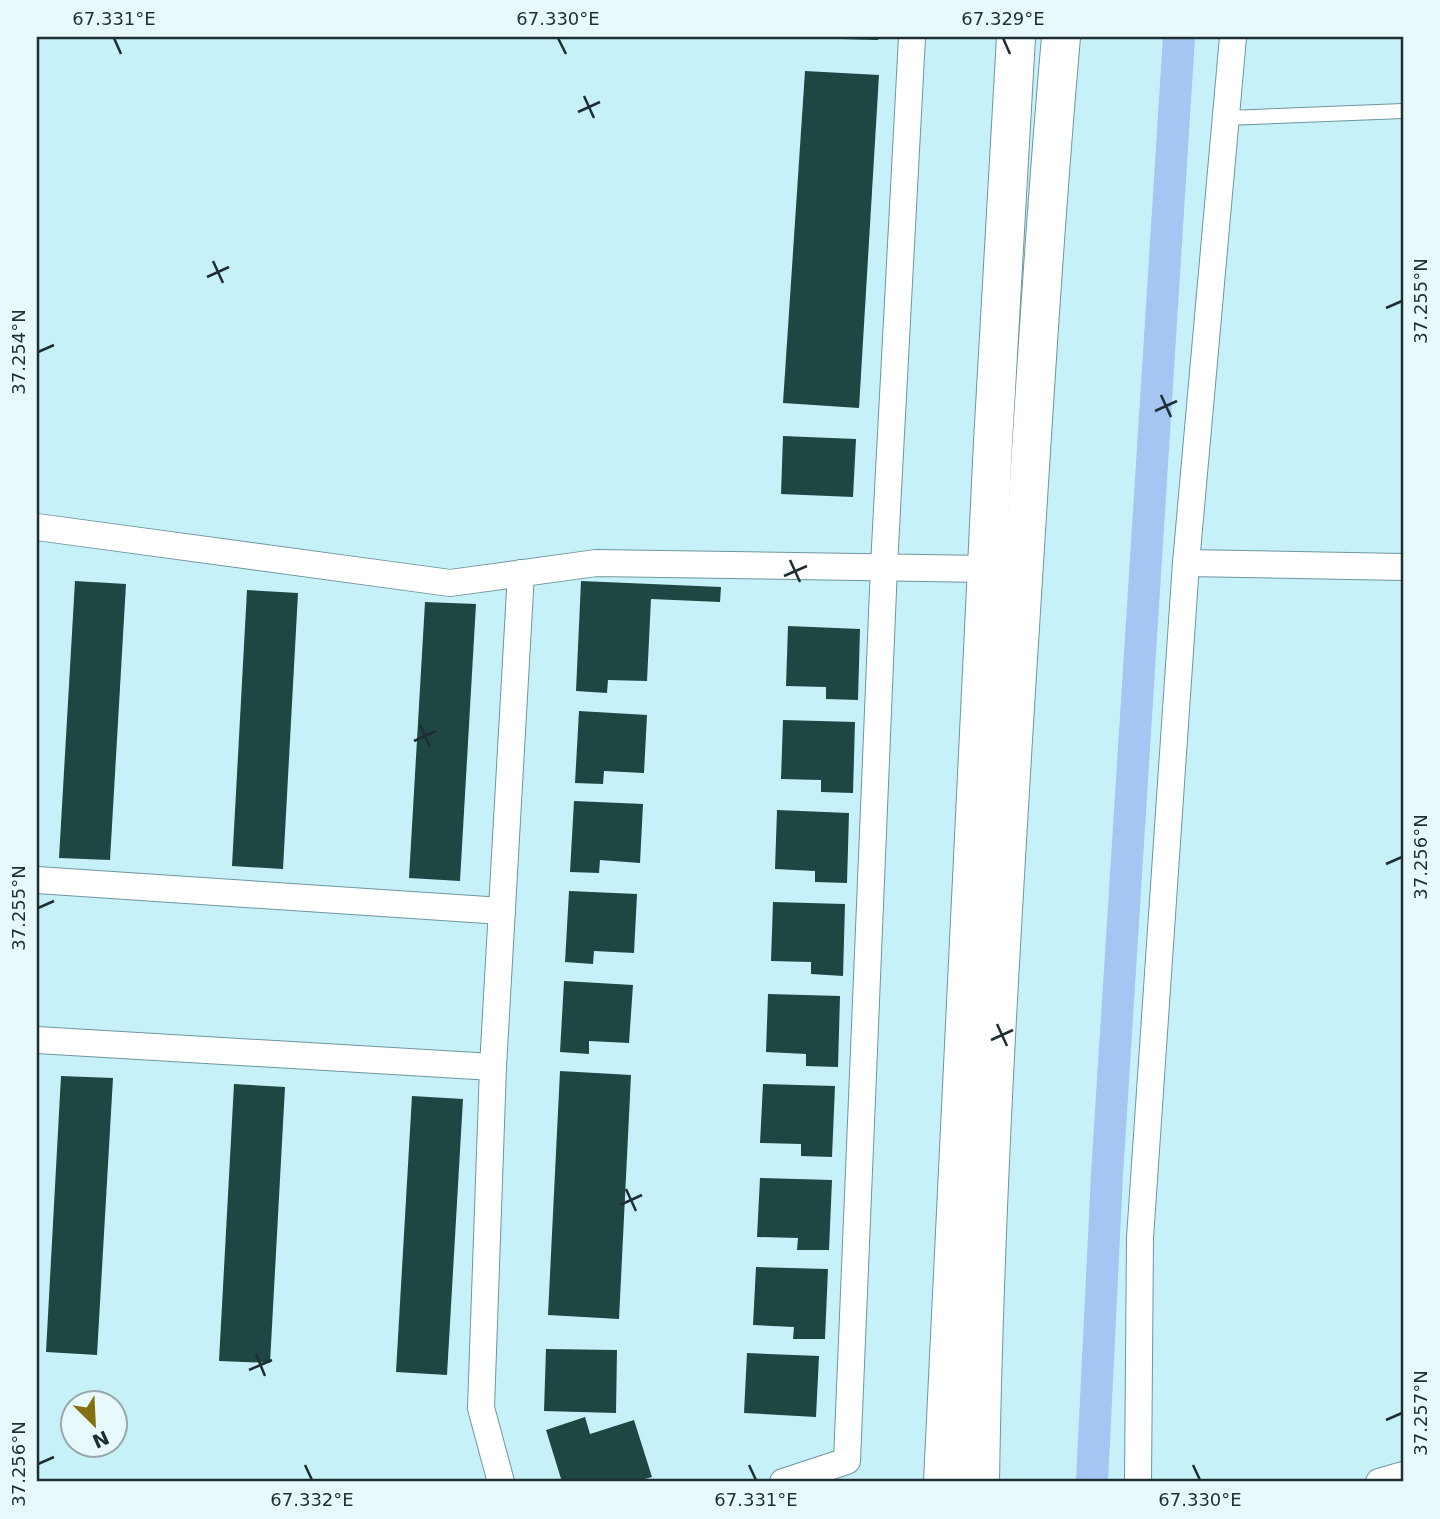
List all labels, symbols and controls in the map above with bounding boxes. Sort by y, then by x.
text: 67.331°E [72,8,156,29]
text: 67.330°E [516,8,600,29]
text: 67.329°E [961,8,1045,29]
text: 37.255°N [1410,258,1431,344]
text: 37.254°N [8,309,29,395]
text: 37.256°N [1410,814,1431,900]
text: 37.255°N [8,865,29,951]
text: 37.257°N [1410,1370,1431,1456]
north arrow [60,1390,130,1460]
text: 37.256°N [8,1421,29,1507]
text: N [89,1426,113,1453]
text: 67.332°E [270,1489,354,1510]
text: 67.331°E [714,1489,798,1510]
text: 67.330°E [1158,1489,1242,1510]

